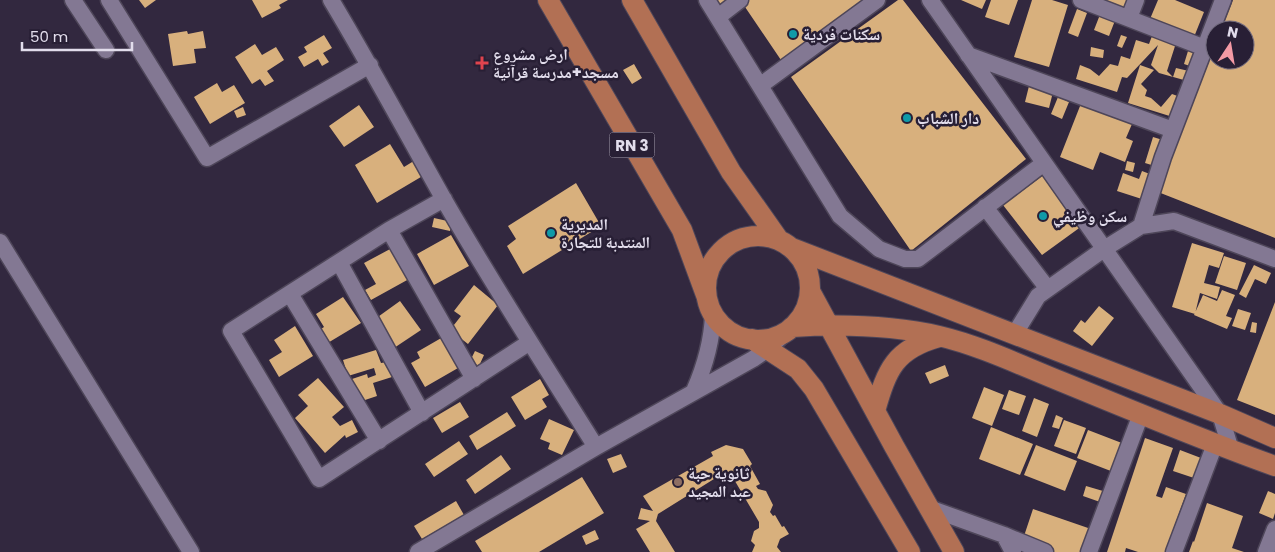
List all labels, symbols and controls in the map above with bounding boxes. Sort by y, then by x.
scale bar [22,20,132,52]
north arrow [1205,20,1255,70]
text: N [1225,21,1240,43]
place label: سكنات فردية [803,23,880,46]
text: 50 m [30,26,68,47]
marker: سكنات فردية [787,28,799,40]
place label: ارض مشروع مسجد+مدرسة قرآنية [493,43,619,84]
marker: ارض مشروع مسجد+مدرسة قرآنية [475,56,489,70]
place label: دار الشباب [917,107,979,130]
marker: دار الشباب [901,112,913,124]
road number: RN 3 [610,132,654,158]
place label: سكن وظيفي [1053,205,1127,228]
marker: سكن وظيفي [1037,210,1049,222]
place label: المديرية المنتدبة للتجارة [561,213,650,254]
marker: المديرية المنتدبة للتجارة [545,227,557,239]
place label: ثانوية حبة عبد المجيد [688,462,751,503]
marker: ثانوية حبة عبد المجيد [672,476,684,488]

